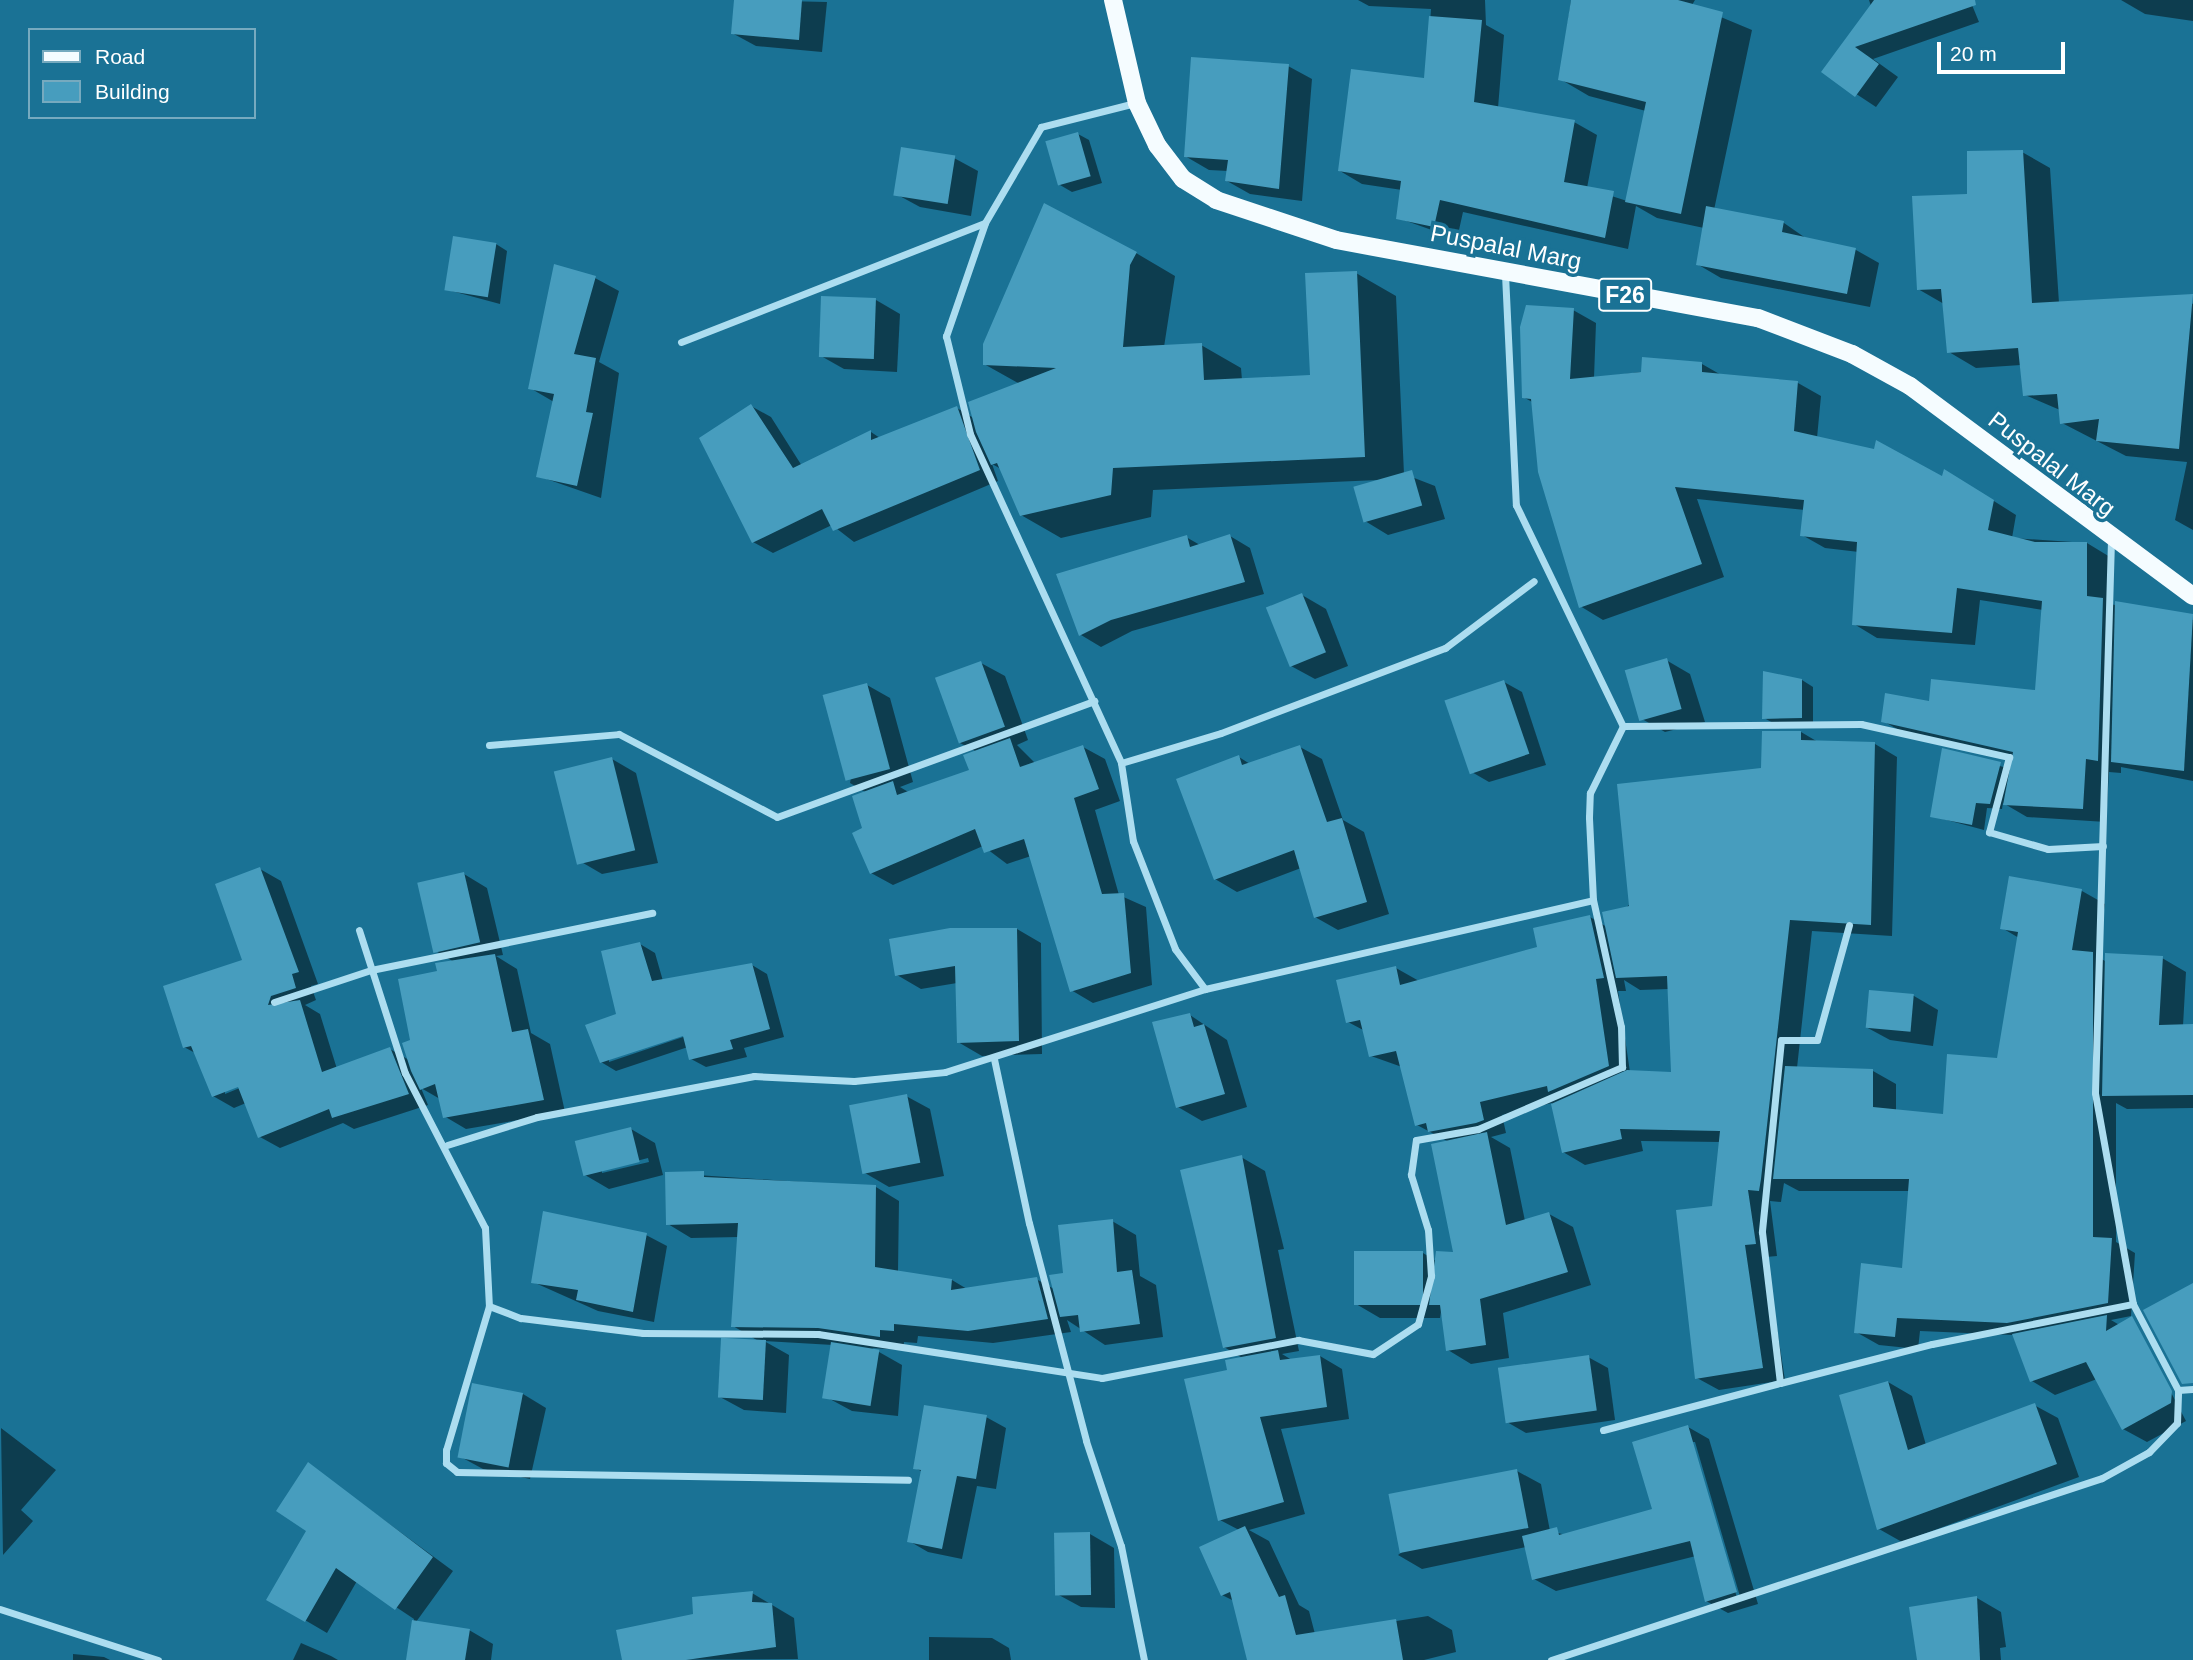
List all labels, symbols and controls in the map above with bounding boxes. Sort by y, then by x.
legend [28,28,256,119]
scale bar [1941,28,2069,72]
text: 20 m [1950,42,1997,65]
text: Road [95,45,145,68]
text: Building [95,80,170,103]
street label: Puspalal Marg [1428,218,1584,276]
road number: F26 [1597,276,1653,314]
street label: Puspalal Marg [1983,405,2121,523]

